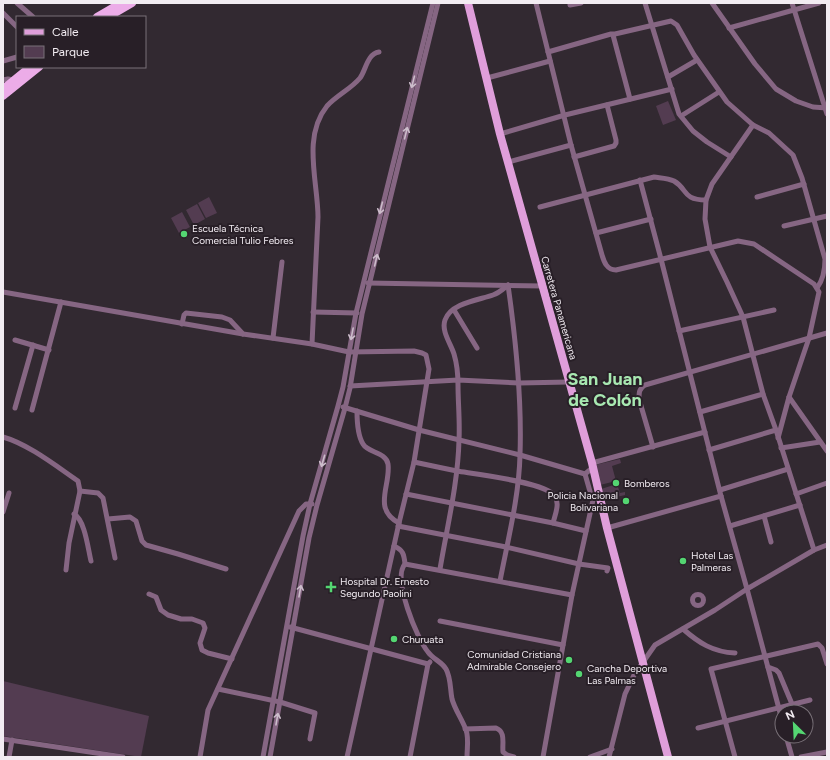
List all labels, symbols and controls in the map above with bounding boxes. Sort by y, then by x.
legend [16,16,146,68]
text: Calle [52,25,79,39]
text: Parque [52,45,90,59]
one-way arrow [409,75,416,88]
one-way arrow [403,127,411,140]
one-way arrow [377,201,385,214]
place label: Escuela Técnica Comercial Tulio Febres [192,222,294,247]
marker: Escuela Técnica Comercial Tulio Febres [179,229,189,239]
one-way arrow [372,253,380,266]
street label: Carretera Panamericana [538,255,580,361]
one-way arrow [347,327,355,340]
district label: San Juan de Colón [567,368,643,411]
one-way arrow [318,454,326,467]
place label: Bomberos [624,477,670,490]
marker: Bomberos [611,478,621,488]
place label: Policia Nacional Bolivariana [547,489,618,514]
marker: Policia Nacional Bolivariana [621,496,631,506]
place label: Hotel Las Palmeras [691,549,733,574]
marker: Hotel Las Palmeras [678,556,688,566]
place label: Hospital Dr. Ernesto Segundo Paolini [340,575,429,600]
marker: Hospital Dr. Ernesto Segundo Paolini [325,581,337,593]
one-way arrow [296,585,304,598]
place label: Churuata [402,633,443,646]
marker: Churuata [389,634,399,644]
place label: Comunidad Cristiana Admirable Consejero [467,648,561,673]
marker: Comunidad Cristiana Admirable Consejero [564,655,574,665]
place label: Cancha Deportiva Las Palmas [587,662,667,687]
marker: Cancha Deportiva Las Palmas [574,669,584,679]
north arrow [774,704,814,744]
text: N [784,708,797,723]
one-way arrow [273,713,281,726]

